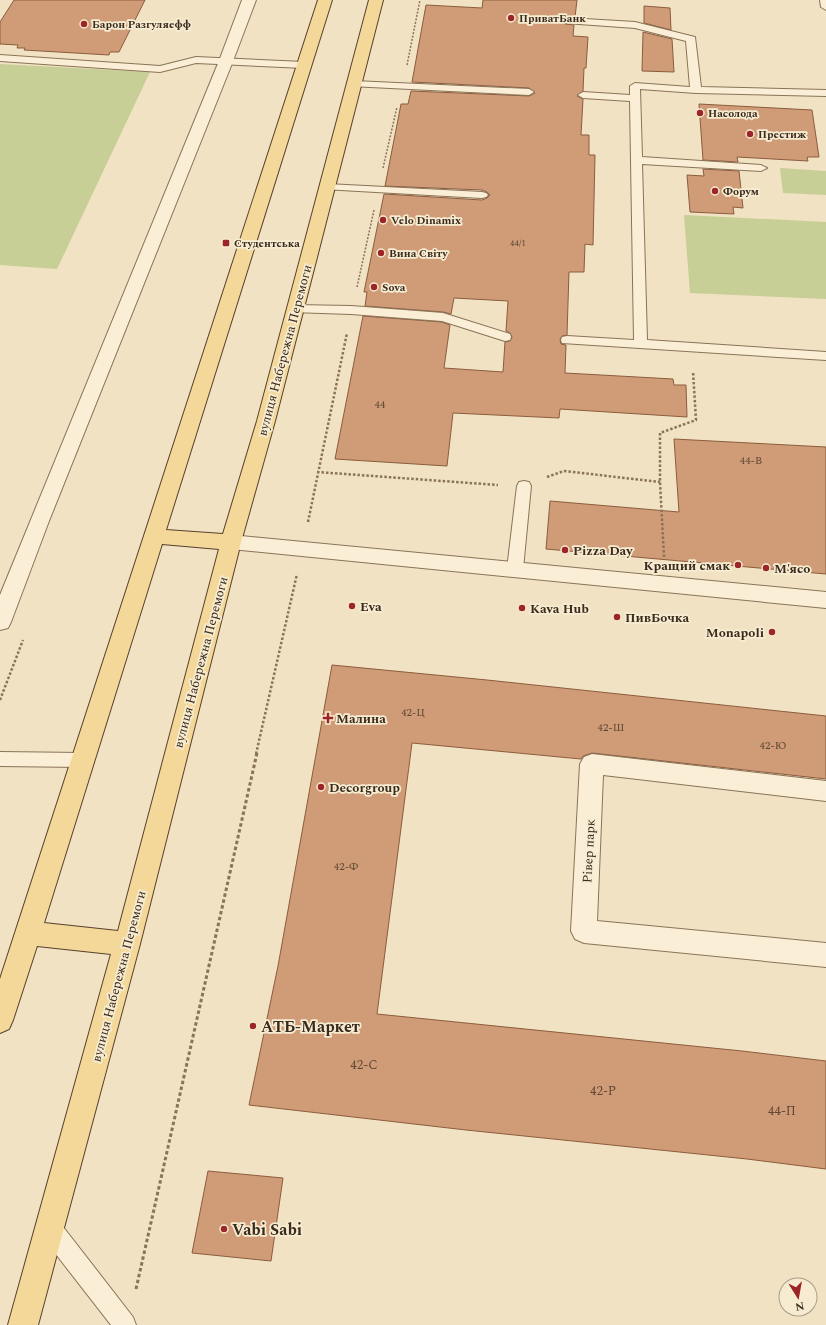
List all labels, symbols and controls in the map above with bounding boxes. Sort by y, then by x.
place label: ПриватБанк [519,10,586,27]
marker: ПриватБанк [506,13,516,23]
place label: Барон Разгуляефф [92,16,191,33]
marker: Барон Разгуляефф [79,19,89,29]
place label: Насолода [708,105,758,122]
marker: Насолода [695,108,705,118]
place label: Престиж [758,126,807,143]
marker: Престиж [745,129,755,139]
place label: Форум [723,183,759,200]
marker: Форум [710,186,720,196]
place label: Velo Dinamix [391,212,461,229]
marker: Velo Dinamix [378,215,388,225]
place label: Студентська [234,235,300,252]
house number: 44/1 [510,236,526,250]
marker: Студентська [221,238,231,248]
place label: Вина Світу [389,245,448,262]
marker: Вина Світу [376,248,386,258]
street label: вулиця Набережна Перемоги [252,262,318,438]
place label: Sova [382,279,406,296]
marker: Sova [369,282,379,292]
house number: 44 [375,396,386,413]
house number: 44-В [740,452,762,469]
place label: Pizza Day [573,541,633,561]
marker: Pizza Day [560,545,570,555]
place label: Кращий смак [644,556,730,576]
place label: М'ясо [774,559,810,579]
marker: Кращий смак [733,560,743,570]
marker: М'ясо [761,563,771,573]
street label: вулиця Набережна Перемоги [168,574,234,750]
place label: Eva [360,597,382,617]
place label: Kava Hub [530,599,589,619]
marker: Eva [347,601,357,611]
marker: Kava Hub [517,603,527,613]
place label: ПивБочка [625,608,690,628]
marker: ПивБочка [612,612,622,622]
place label: Monapoli [706,623,764,643]
marker: Monapoli [767,627,777,637]
house number: 42-Ц [401,704,425,721]
place label: Малина [336,709,386,729]
marker: Малина [323,713,333,723]
house number: 42-Ш [598,719,624,736]
house number: 42-Ю [760,737,786,754]
place label: Decorgroup [329,778,400,798]
marker: Decorgroup [316,782,326,792]
street label: Рівер парк [577,818,601,884]
house number: 42-Ф [334,858,358,875]
street label: вулиця Набережна Перемоги [86,888,152,1064]
place label: АТБ-Маркет [261,1015,360,1039]
marker: АТБ-Маркет [248,1021,258,1031]
house number: 42-С [350,1055,378,1075]
house number: 42-Р [590,1081,616,1101]
house number: 44-П [768,1101,796,1121]
place label: Vabi Sabi [232,1218,302,1242]
marker: Vabi Sabi [219,1224,229,1234]
north arrow [778,1277,818,1317]
text: N [794,1297,806,1316]

